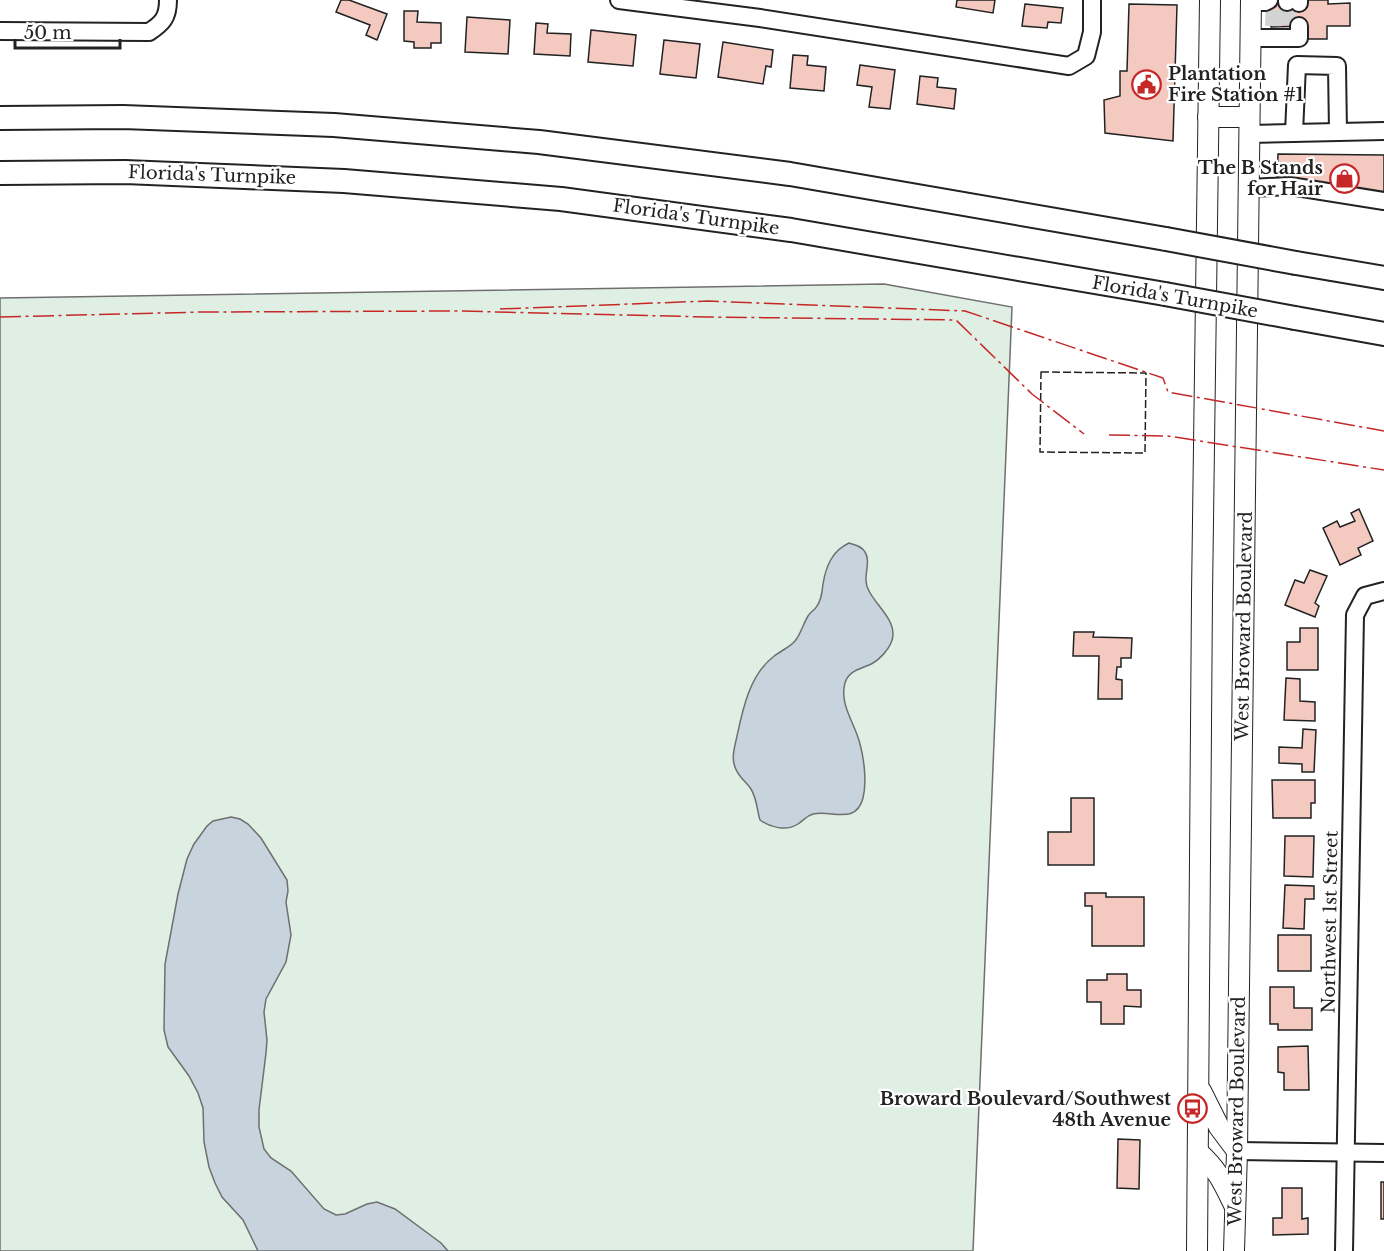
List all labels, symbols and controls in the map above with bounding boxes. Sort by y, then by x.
scale bar [15,12,120,50]
text: 50 m [24,22,72,44]
place label: Plantation Fire Station #1 [1168,63,1304,106]
public building icon: Plantation Fire Station #1 [1131,68,1163,100]
place label: The B Stands for Hair [1198,157,1323,200]
street label: Florida's Turnpike [128,161,296,189]
shop icon: The B Stands for Hair [1328,162,1360,194]
street label: Florida's Turnpike [611,194,781,240]
street label: Florida's Turnpike [1090,272,1260,322]
street label: West Broward Boulevard [1231,511,1257,742]
street label: Northwest 1st Street [1317,830,1343,1014]
street label: West Broward Boulevard [1224,996,1250,1227]
place label: Broward Boulevard/Southwest 48th Avenue [880,1088,1171,1131]
bus stop icon: Broward Boulevard/Southwest 48th Avenue [1176,1093,1208,1125]

